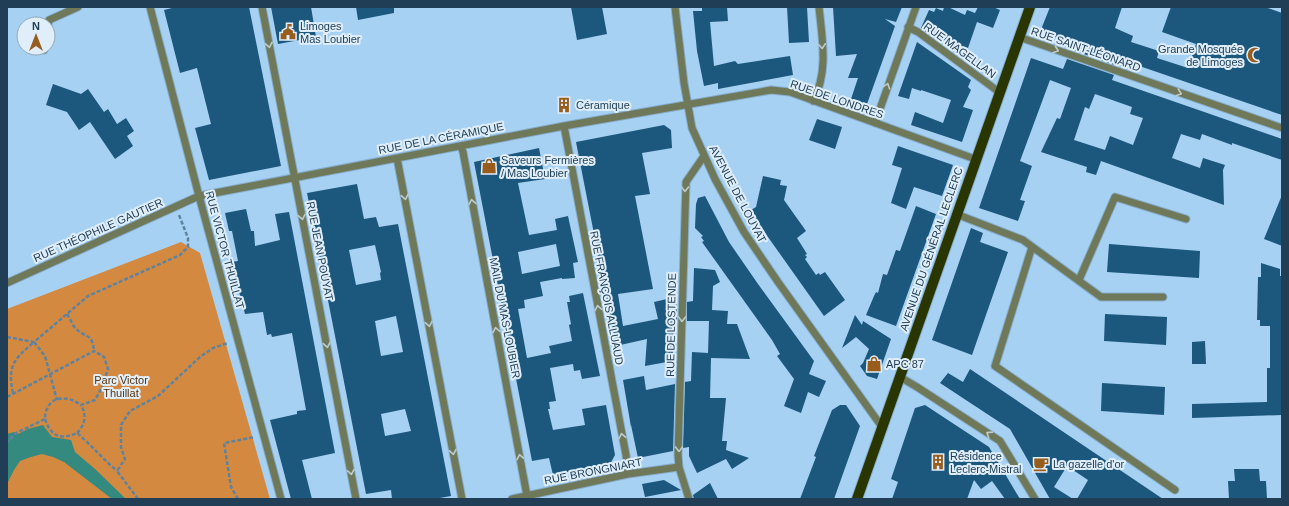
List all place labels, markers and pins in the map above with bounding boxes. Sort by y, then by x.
place label: Limoges Mas Loubier [300,20,361,45]
public building icon: Limoges Mas Loubier [279,23,297,41]
place label: Grande Mosquée de Limoges [1158,43,1243,68]
mosque icon: Grande Mosquée de Limoges [1246,46,1264,64]
building icon: Céramique [555,96,573,114]
place label: Céramique [576,99,630,111]
place label: Saveurs Fermières / Mas Loubier [501,154,594,179]
shop icon: Saveurs Fermières / Mas Loubier [480,157,498,175]
shop icon: APC 87 [865,355,883,373]
place label: APC 87 [886,358,924,370]
place label: Résidence Leclerc-Mistral [950,450,1022,475]
building icon: Résidence Leclerc-Mistral [929,453,947,471]
cafe icon: La gazelle d'or [1032,455,1050,473]
place label: La gazelle d'or [1053,458,1125,470]

